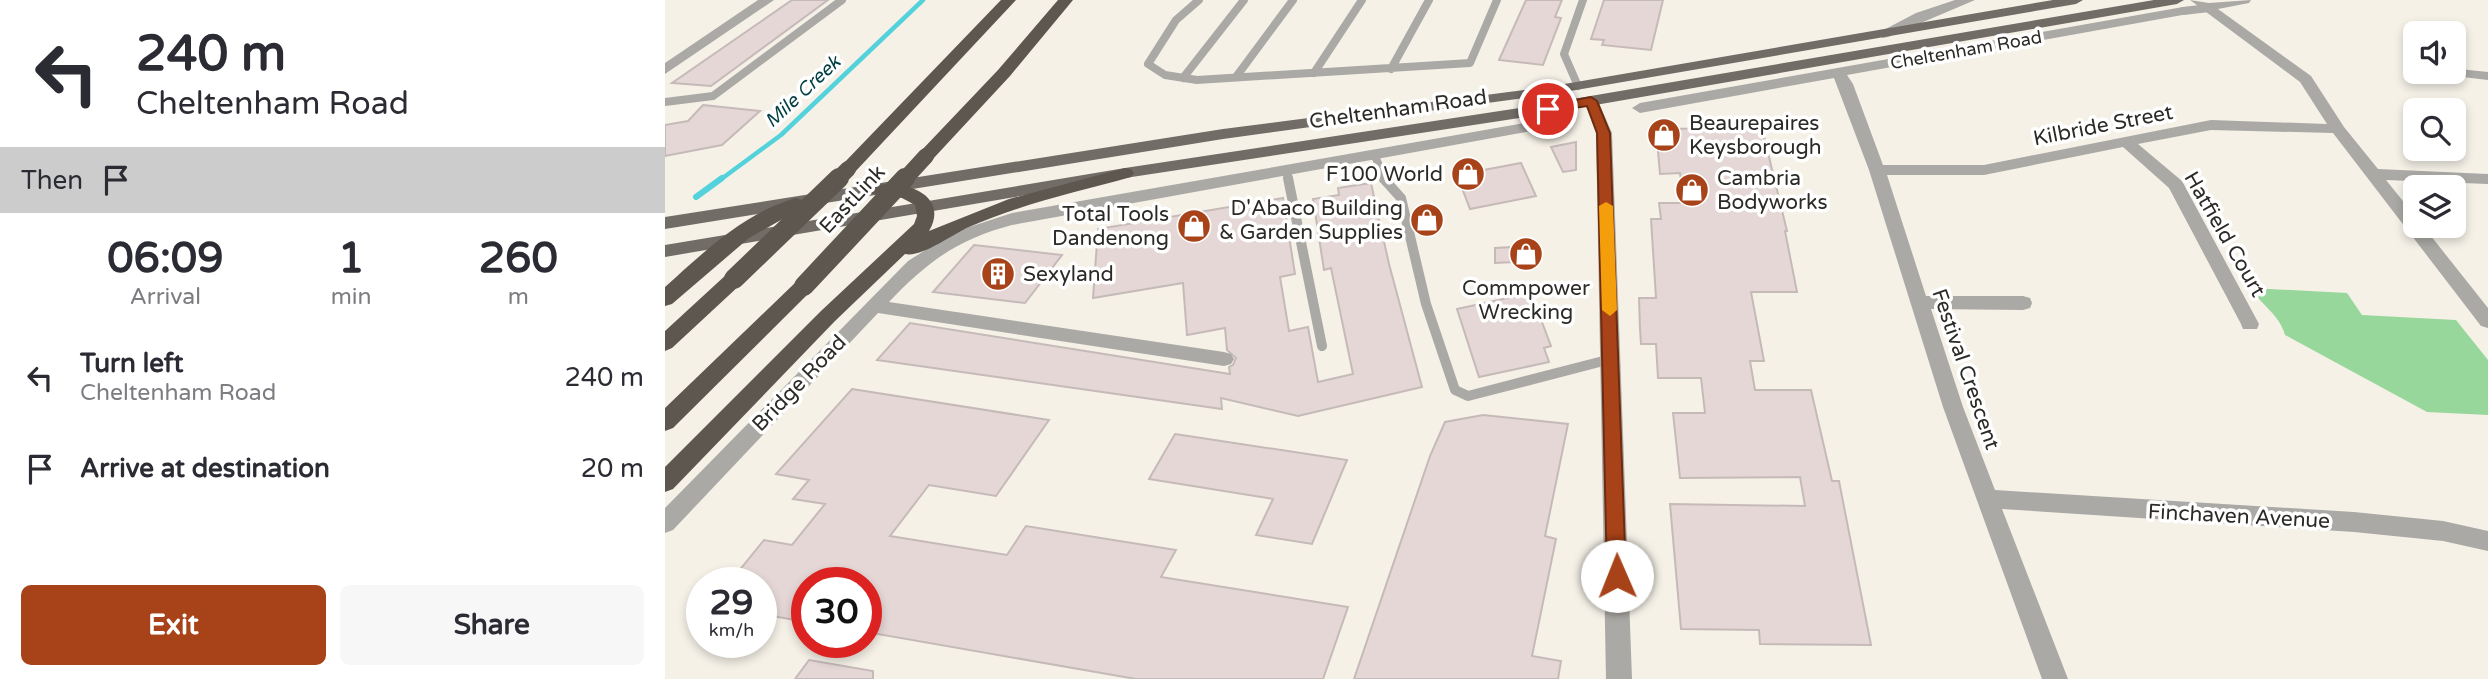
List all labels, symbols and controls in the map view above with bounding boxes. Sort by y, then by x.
map controls [2403,21,2466,238]
button: sound [2403,21,2466,84]
text: 240 m [136,25,286,84]
street label: Cheltenham Road [1888,26,2044,74]
icon: left [21,28,112,119]
water label: Mile Creek [760,50,846,132]
pin [1518,79,1578,139]
text: Cheltenham Road [136,85,409,123]
street label: Cheltenham Road [1308,85,1489,134]
icon: arrive [1529,90,1567,128]
button: search [2403,98,2466,161]
street label: Kilbride Street [2031,100,2175,151]
place label: Beaurepaires Keysborough [1689,111,1822,160]
shop icon: Beaurepaires Keysborough [1645,116,1683,154]
shop icon: F100 World [1449,155,1487,193]
street label: EastLink [814,160,890,239]
icon: arrive [97,161,135,199]
place label: F100 World [1326,162,1443,187]
text: Then [21,165,83,196]
place label: Cambria Bodyworks [1717,166,1827,215]
street label: Hatfield Court [2179,167,2271,301]
shop icon: Cambria Bodyworks [1673,171,1711,209]
button: layers [2403,175,2466,238]
place label: D'Abaco Building & Garden Supplies [1219,196,1403,245]
shop icon: D'Abaco Building & Garden Supplies [1408,201,1446,239]
place label: Total Tools Dandenong [1052,202,1169,251]
shop icon: Total Tools Dandenong [1175,207,1213,245]
text: 06:09 [107,233,224,284]
text: 1 [338,233,364,284]
text: 260 [479,233,558,284]
shop icon: Commpower Wrecking [1507,235,1545,273]
building icon: Sexyland [979,255,1017,293]
place label: Sexyland [1023,262,1114,287]
place label: Commpower Wrecking [1462,276,1590,325]
text: Arrival [130,283,201,311]
text: min [331,283,372,311]
text: m [508,283,529,311]
street label: Festival Crescent [1926,286,2005,453]
street label: Bridge Road [747,330,852,437]
text: Turn left [80,348,183,379]
icon: left [21,359,59,397]
text: 240 m [564,362,644,393]
text: Cheltenham Road [80,379,276,407]
icon: arrive [21,450,59,488]
text: Arrive at destination [80,453,330,484]
text: 20 m [581,453,644,484]
street label: Finchaven Avenue [2147,499,2331,534]
position arrow [1580,539,1654,613]
speed limit sign: 30 [791,567,882,658]
text: 29 [710,582,753,624]
button: Exit [21,585,326,665]
button: Share [340,585,644,665]
text: km/h [709,619,754,641]

